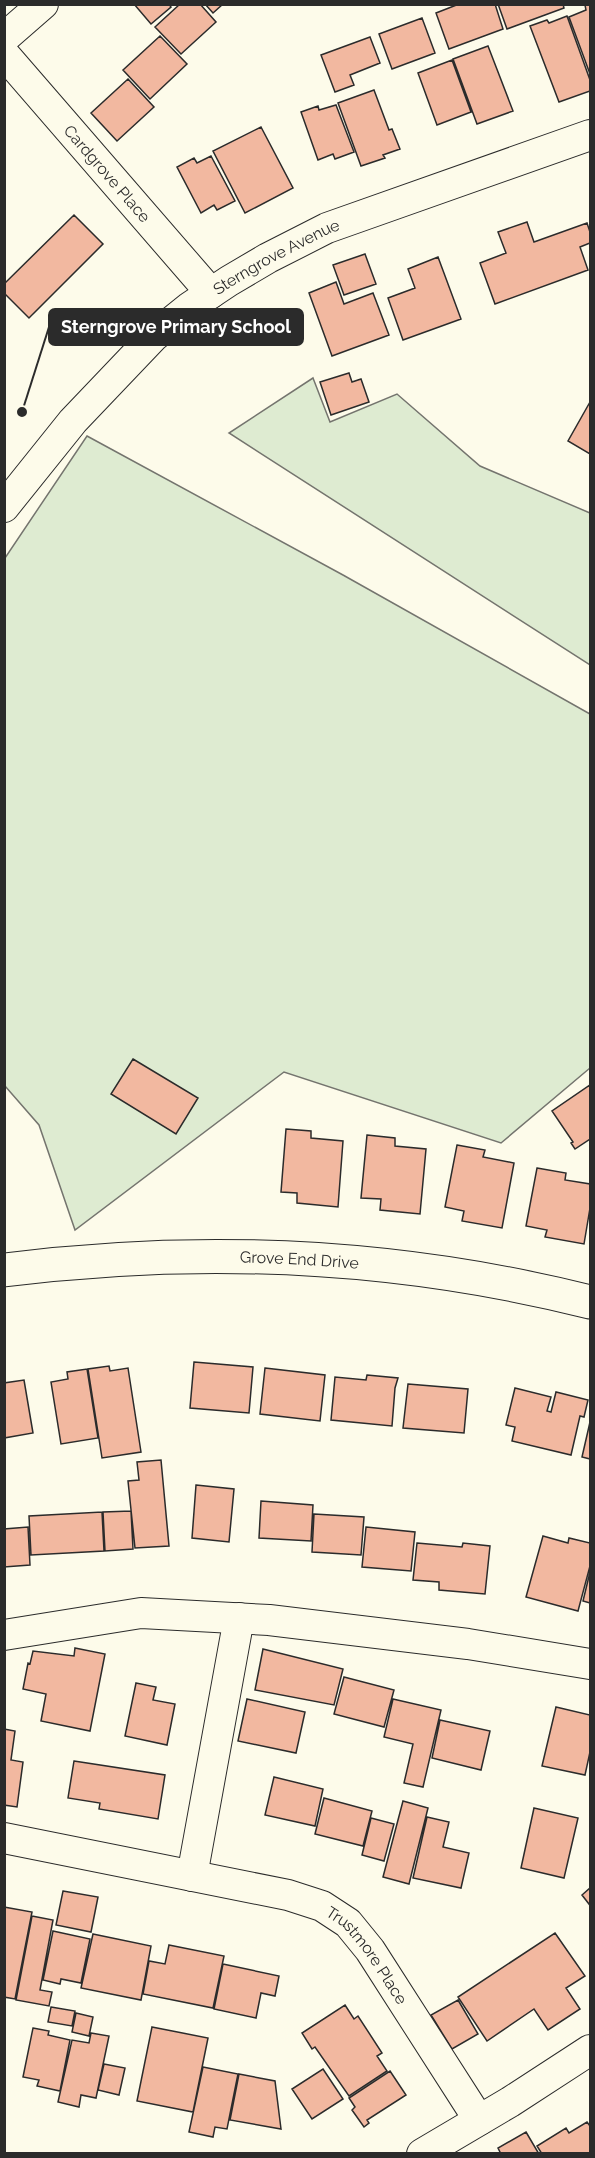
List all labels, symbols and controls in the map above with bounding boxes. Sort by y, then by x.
street label: Cardgrove Place [60,121,154,226]
street label: Sterngrove Avenue [210,215,342,299]
callout: Sterngrove Primary School [49,309,303,345]
text: Sterngrove Primary School [61,316,291,337]
street label: Grove End Drive [240,1248,360,1273]
street label: Trustmore Place [323,1902,411,2008]

